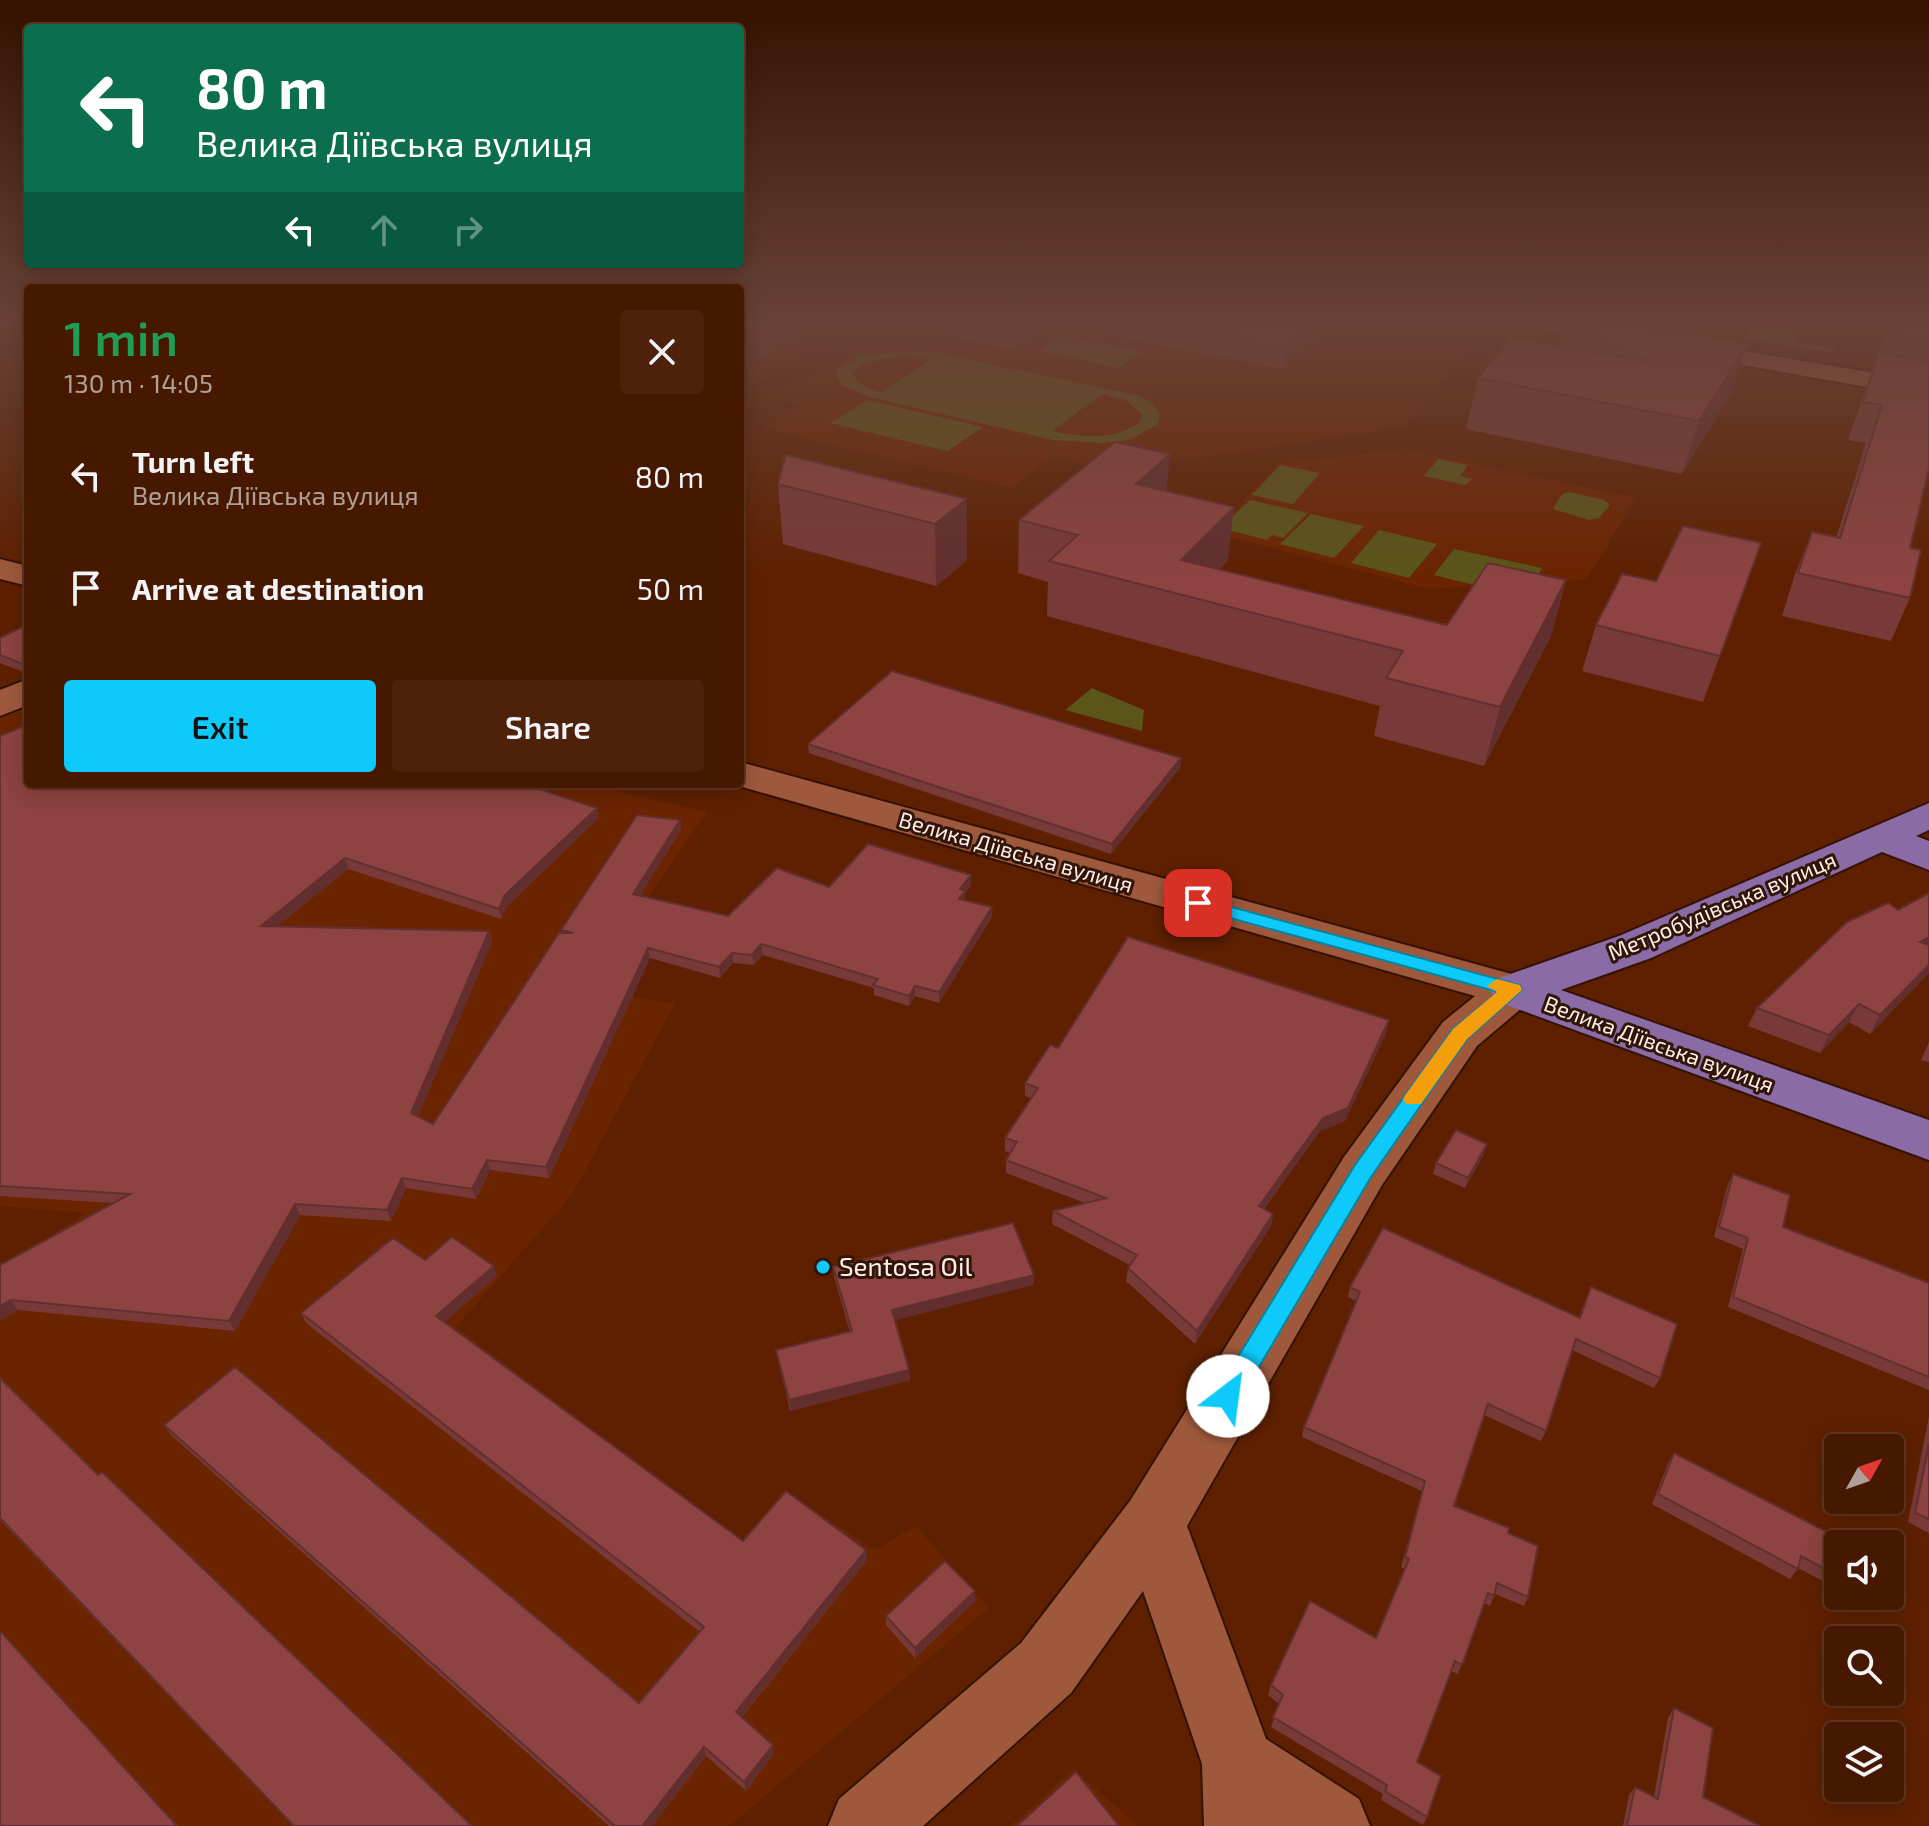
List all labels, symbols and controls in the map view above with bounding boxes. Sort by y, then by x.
text: 80 m [196,53,328,120]
icon: left [64,56,168,160]
text: Велика Діївська вулиця [196,121,593,164]
icon: left [278,208,322,252]
icon: ahead [362,208,406,252]
icon: right [446,208,490,252]
text: 1 min [64,308,178,366]
button: close [620,310,704,394]
text: 130 m · 14:05 [64,367,213,398]
text: Turn left [132,443,254,479]
icon: left [64,454,108,498]
text: 80 m [635,458,704,494]
text: Велика Діївська вулиця [132,479,419,510]
icon: arrive [64,566,108,610]
text: Arrive at destination [132,570,424,606]
text: 50 m [637,570,704,606]
button: Exit [64,680,376,772]
button: Share [392,680,704,772]
street label: Велика Діївська вулиця [896,805,1136,898]
street label: Метробудівська вулиця [1604,845,1840,966]
pin [1164,869,1232,937]
icon: arrive [1176,881,1220,925]
street label: Велика Діївська вулиця [1541,989,1778,1098]
place label: Sentosa Oil [839,1250,972,1281]
marker: Sentosa Oil [814,1258,832,1276]
position arrow [1186,1354,1270,1438]
north arrow [1824,1434,1904,1514]
map controls [1824,1434,1904,1802]
button: sound [1824,1530,1904,1610]
button: search [1824,1626,1904,1706]
button: layers [1824,1722,1904,1802]

